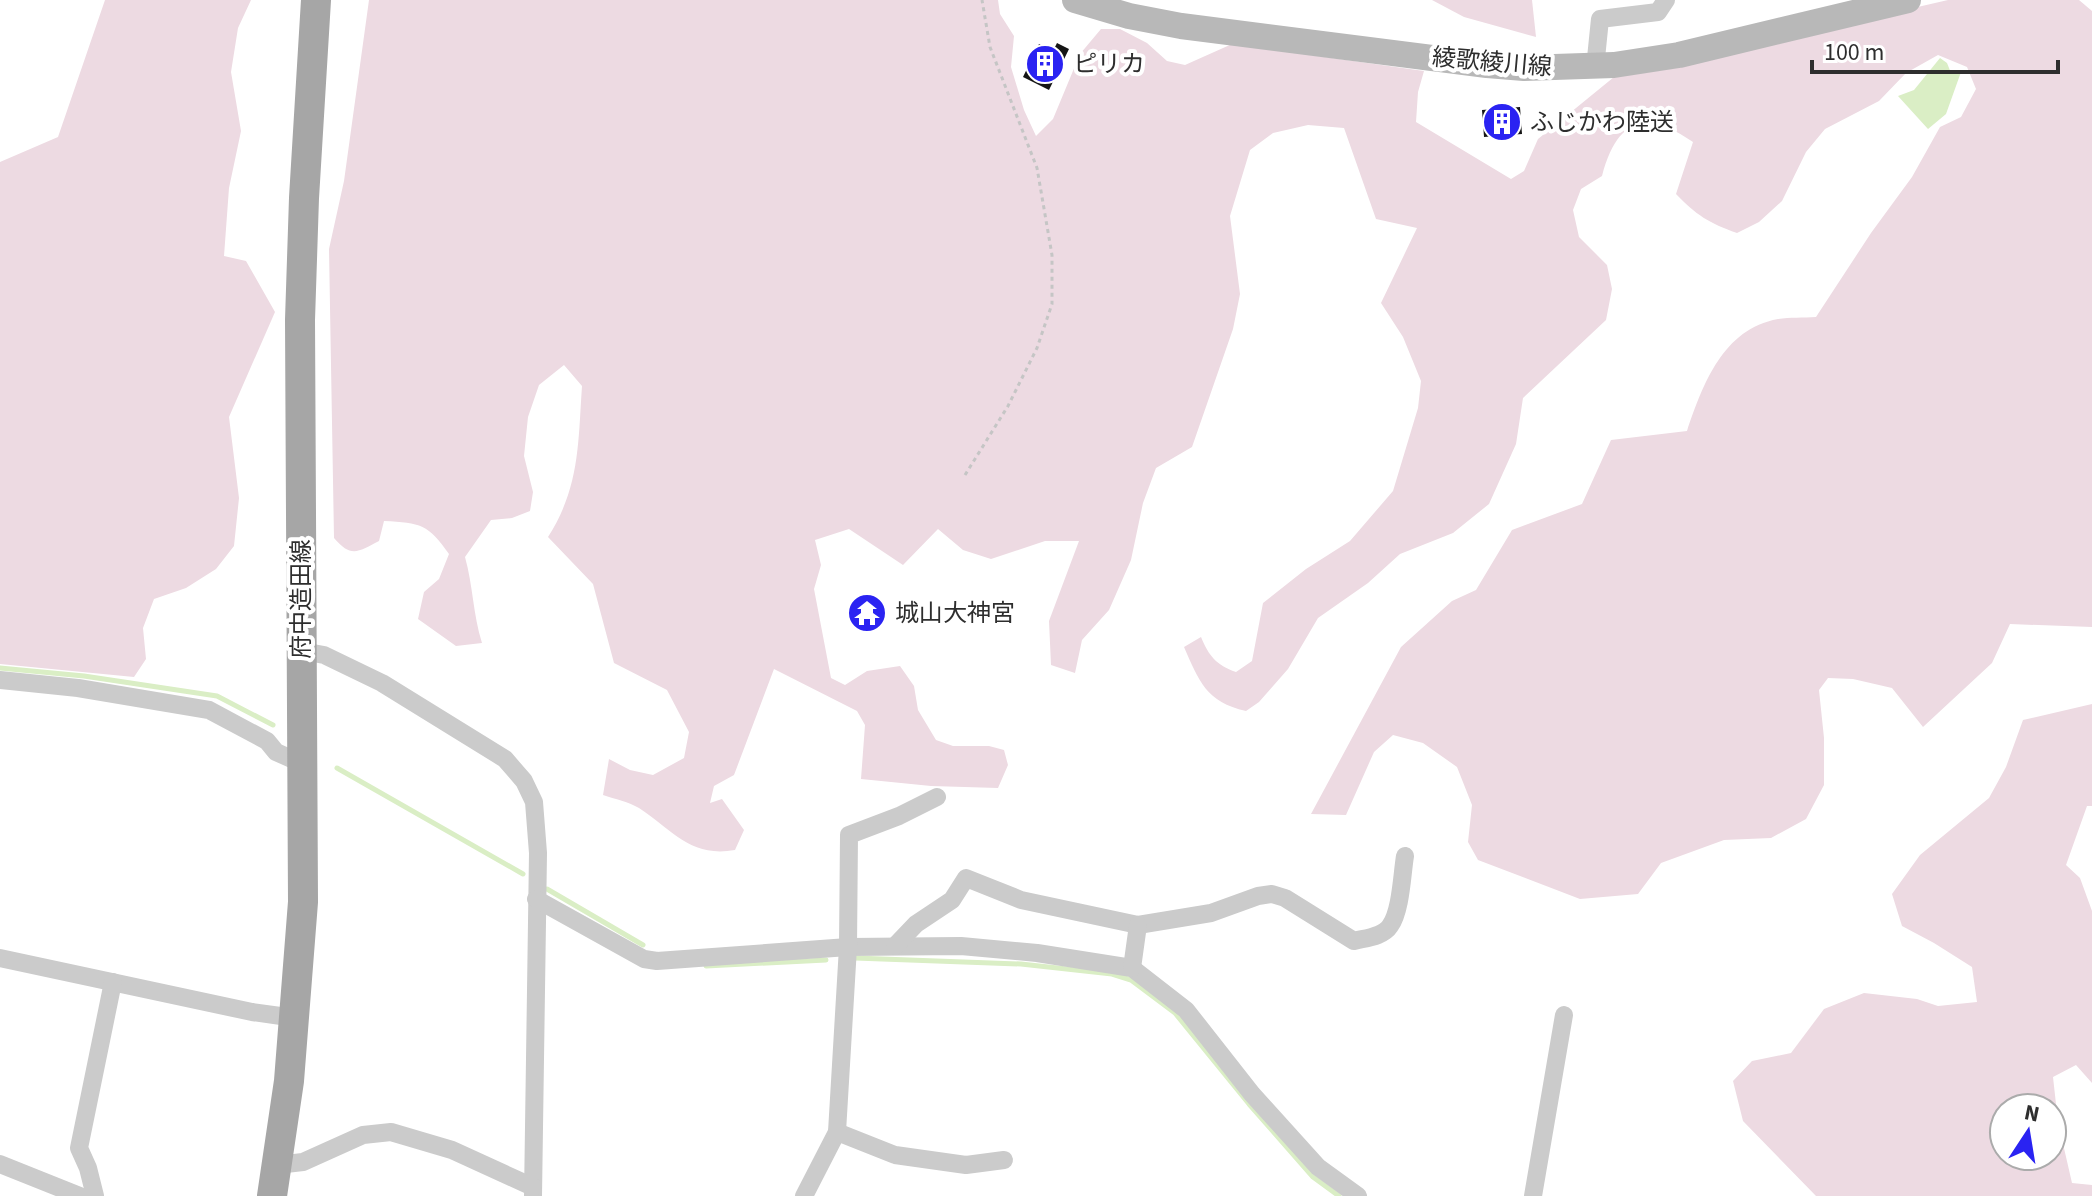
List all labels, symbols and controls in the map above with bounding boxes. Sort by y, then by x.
scale bar [1812,24,2058,74]
text: 100 m [1824,35,1884,70]
street label: 綾歌綾川線 [1431,40,1553,85]
building icon: ピリカ [1024,43,1066,85]
place label: ピリカ [1073,47,1145,82]
building icon: ふじかわ陸送 [1481,101,1523,143]
place label: ふじかわ陸送 [1530,105,1674,140]
street label: 府中造田線 [284,539,319,659]
temple icon: 城山大神宮 [846,592,888,634]
place label: 城山大神宮 [895,596,1015,631]
north arrow [1988,1092,2068,1172]
text: N [2021,1096,2042,1131]

